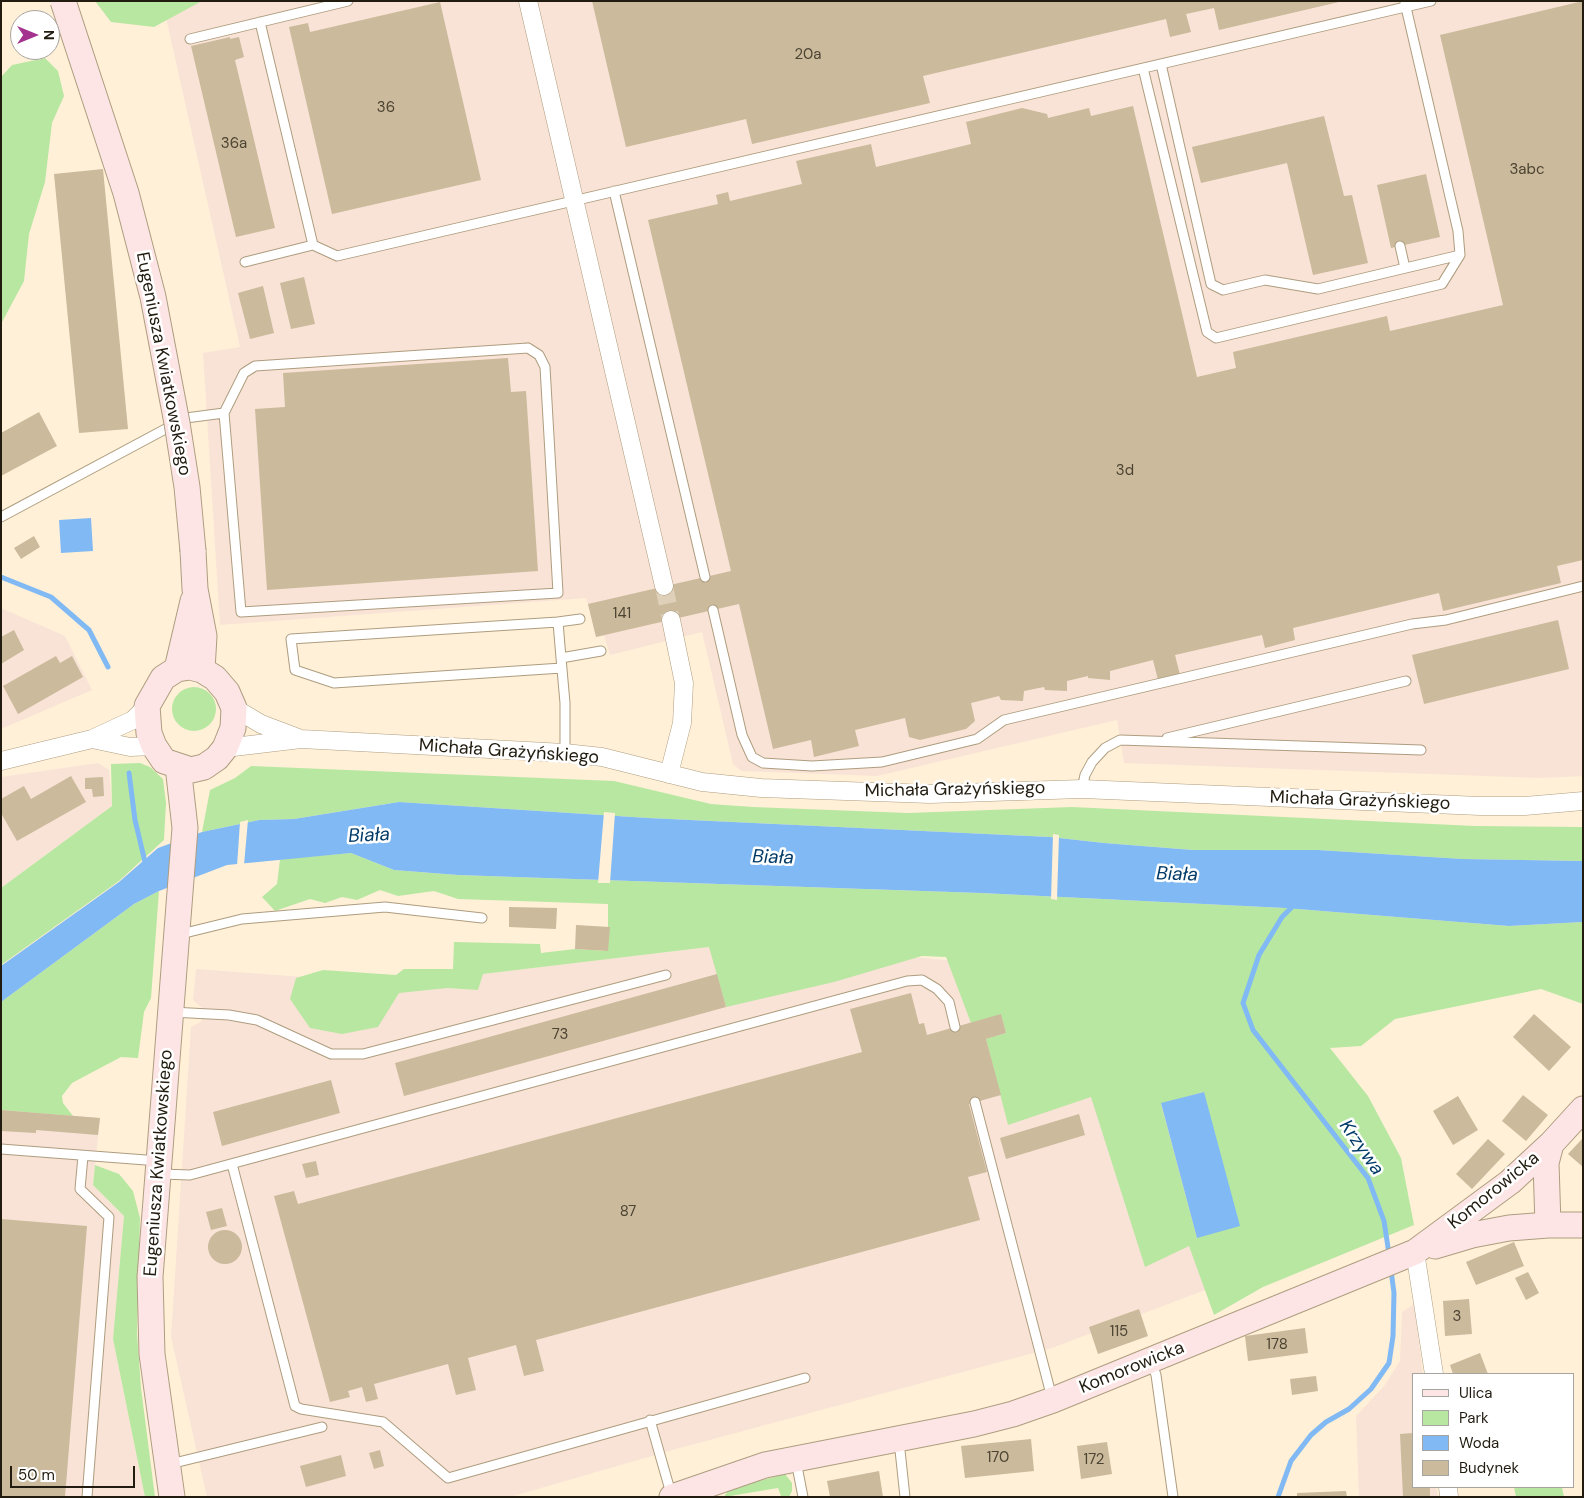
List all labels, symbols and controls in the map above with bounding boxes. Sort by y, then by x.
north arrow [10,10,60,60]
text: N [40,30,58,40]
house number: 20a [795,46,821,64]
house number: 36 [377,99,395,117]
house number: 36a [221,135,247,153]
house number: 3abc [1510,161,1544,179]
street label: Eugeniusza Kwiatkowskiego [131,250,195,478]
house number: 3d [1116,462,1134,480]
house number: 141 [613,605,631,623]
street label: Michała Grażyńskiego [418,735,600,769]
street label: Michała Grażyńskiego [865,778,1045,802]
street label: Michała Grażyńskiego [1269,787,1451,815]
water label: Biała [348,824,390,848]
water label: Biała [752,846,794,870]
water label: Biała [1156,863,1198,887]
house number: 73 [552,1026,568,1044]
street label: Eugeniusza Kwiatkowskiego [140,1049,178,1277]
water label: Krzywa [1334,1116,1388,1180]
street label: Komorowicka [1444,1148,1544,1234]
house number: 87 [620,1203,636,1221]
house number: 3 [1453,1308,1461,1326]
house number: 115 [1110,1323,1128,1341]
house number: 178 [1266,1336,1288,1354]
street label: Komorowicka [1076,1337,1188,1399]
legend [1412,1373,1574,1488]
text: Ulica [1459,1383,1493,1403]
text: Park [1459,1408,1489,1428]
text: Woda [1459,1433,1499,1453]
house number: 170 [987,1449,1009,1467]
house number: 172 [1084,1451,1104,1469]
scale bar [12,1456,138,1488]
text: Budynek [1459,1458,1519,1478]
text: 50 m [18,1465,55,1485]

